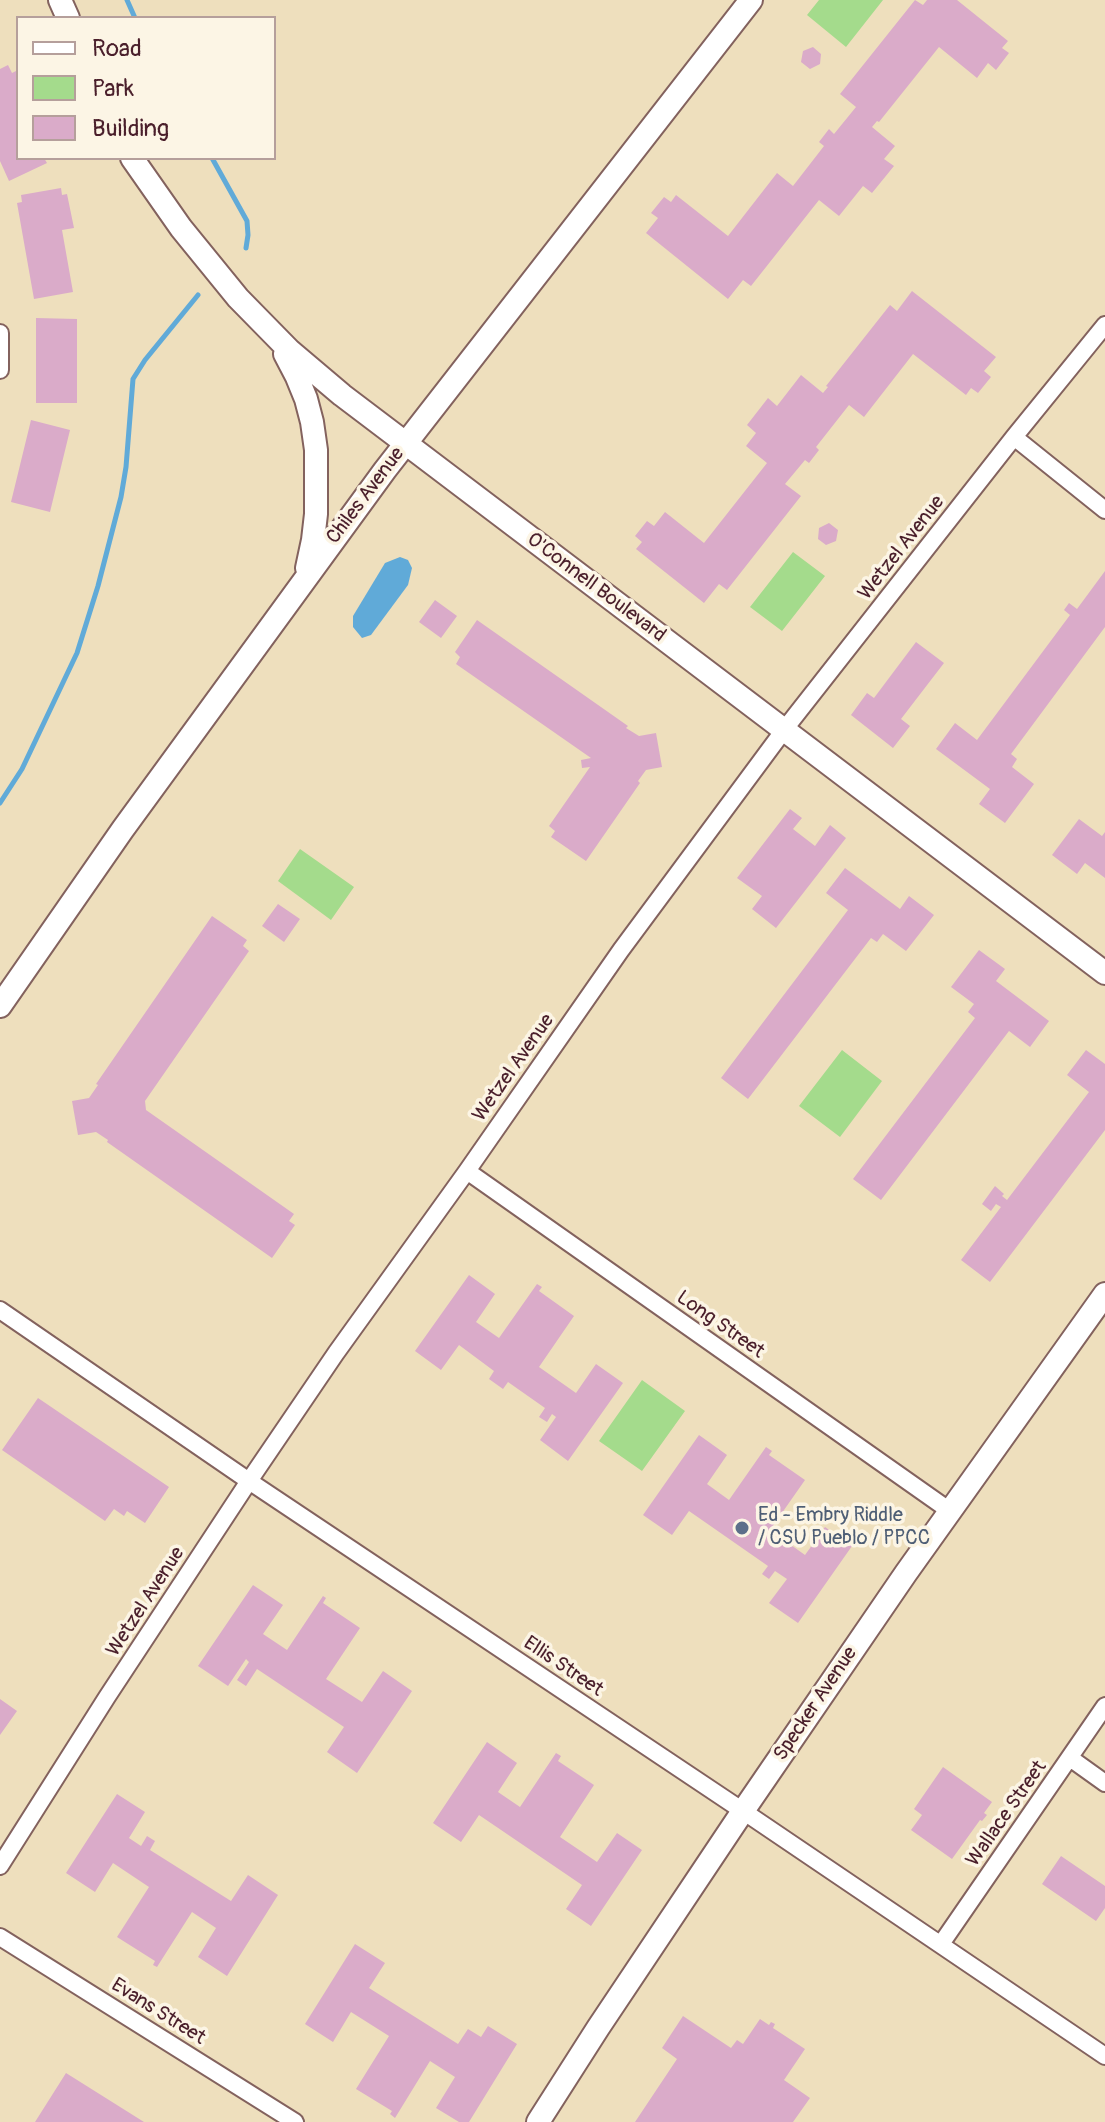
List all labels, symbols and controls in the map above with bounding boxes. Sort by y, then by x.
legend [16,16,276,160]
text: Road [92,34,142,63]
text: Park [92,74,134,103]
text: Building [92,114,169,143]
street label: Chiles Avenue [322,443,410,549]
street label: Wetzel Avenue [854,491,950,605]
street label: O'Connell Boulevard [522,528,670,648]
street label: Wetzel Avenue [468,1010,560,1126]
street label: Long Street [671,1286,769,1364]
place label: Ed - Embry Riddle / CSU Pueblo / PPCC [758,1504,930,1551]
marker: Ed - Embry Riddle / CSU Pueblo / PPCC [733,1519,751,1537]
street label: Wetzel Avenue [102,1543,190,1661]
street label: Ellis Street [519,1632,607,1702]
street label: Specker Avenue [769,1642,863,1766]
street label: Wallace Street [962,1756,1052,1872]
street label: Evans Street [106,1974,210,2050]

